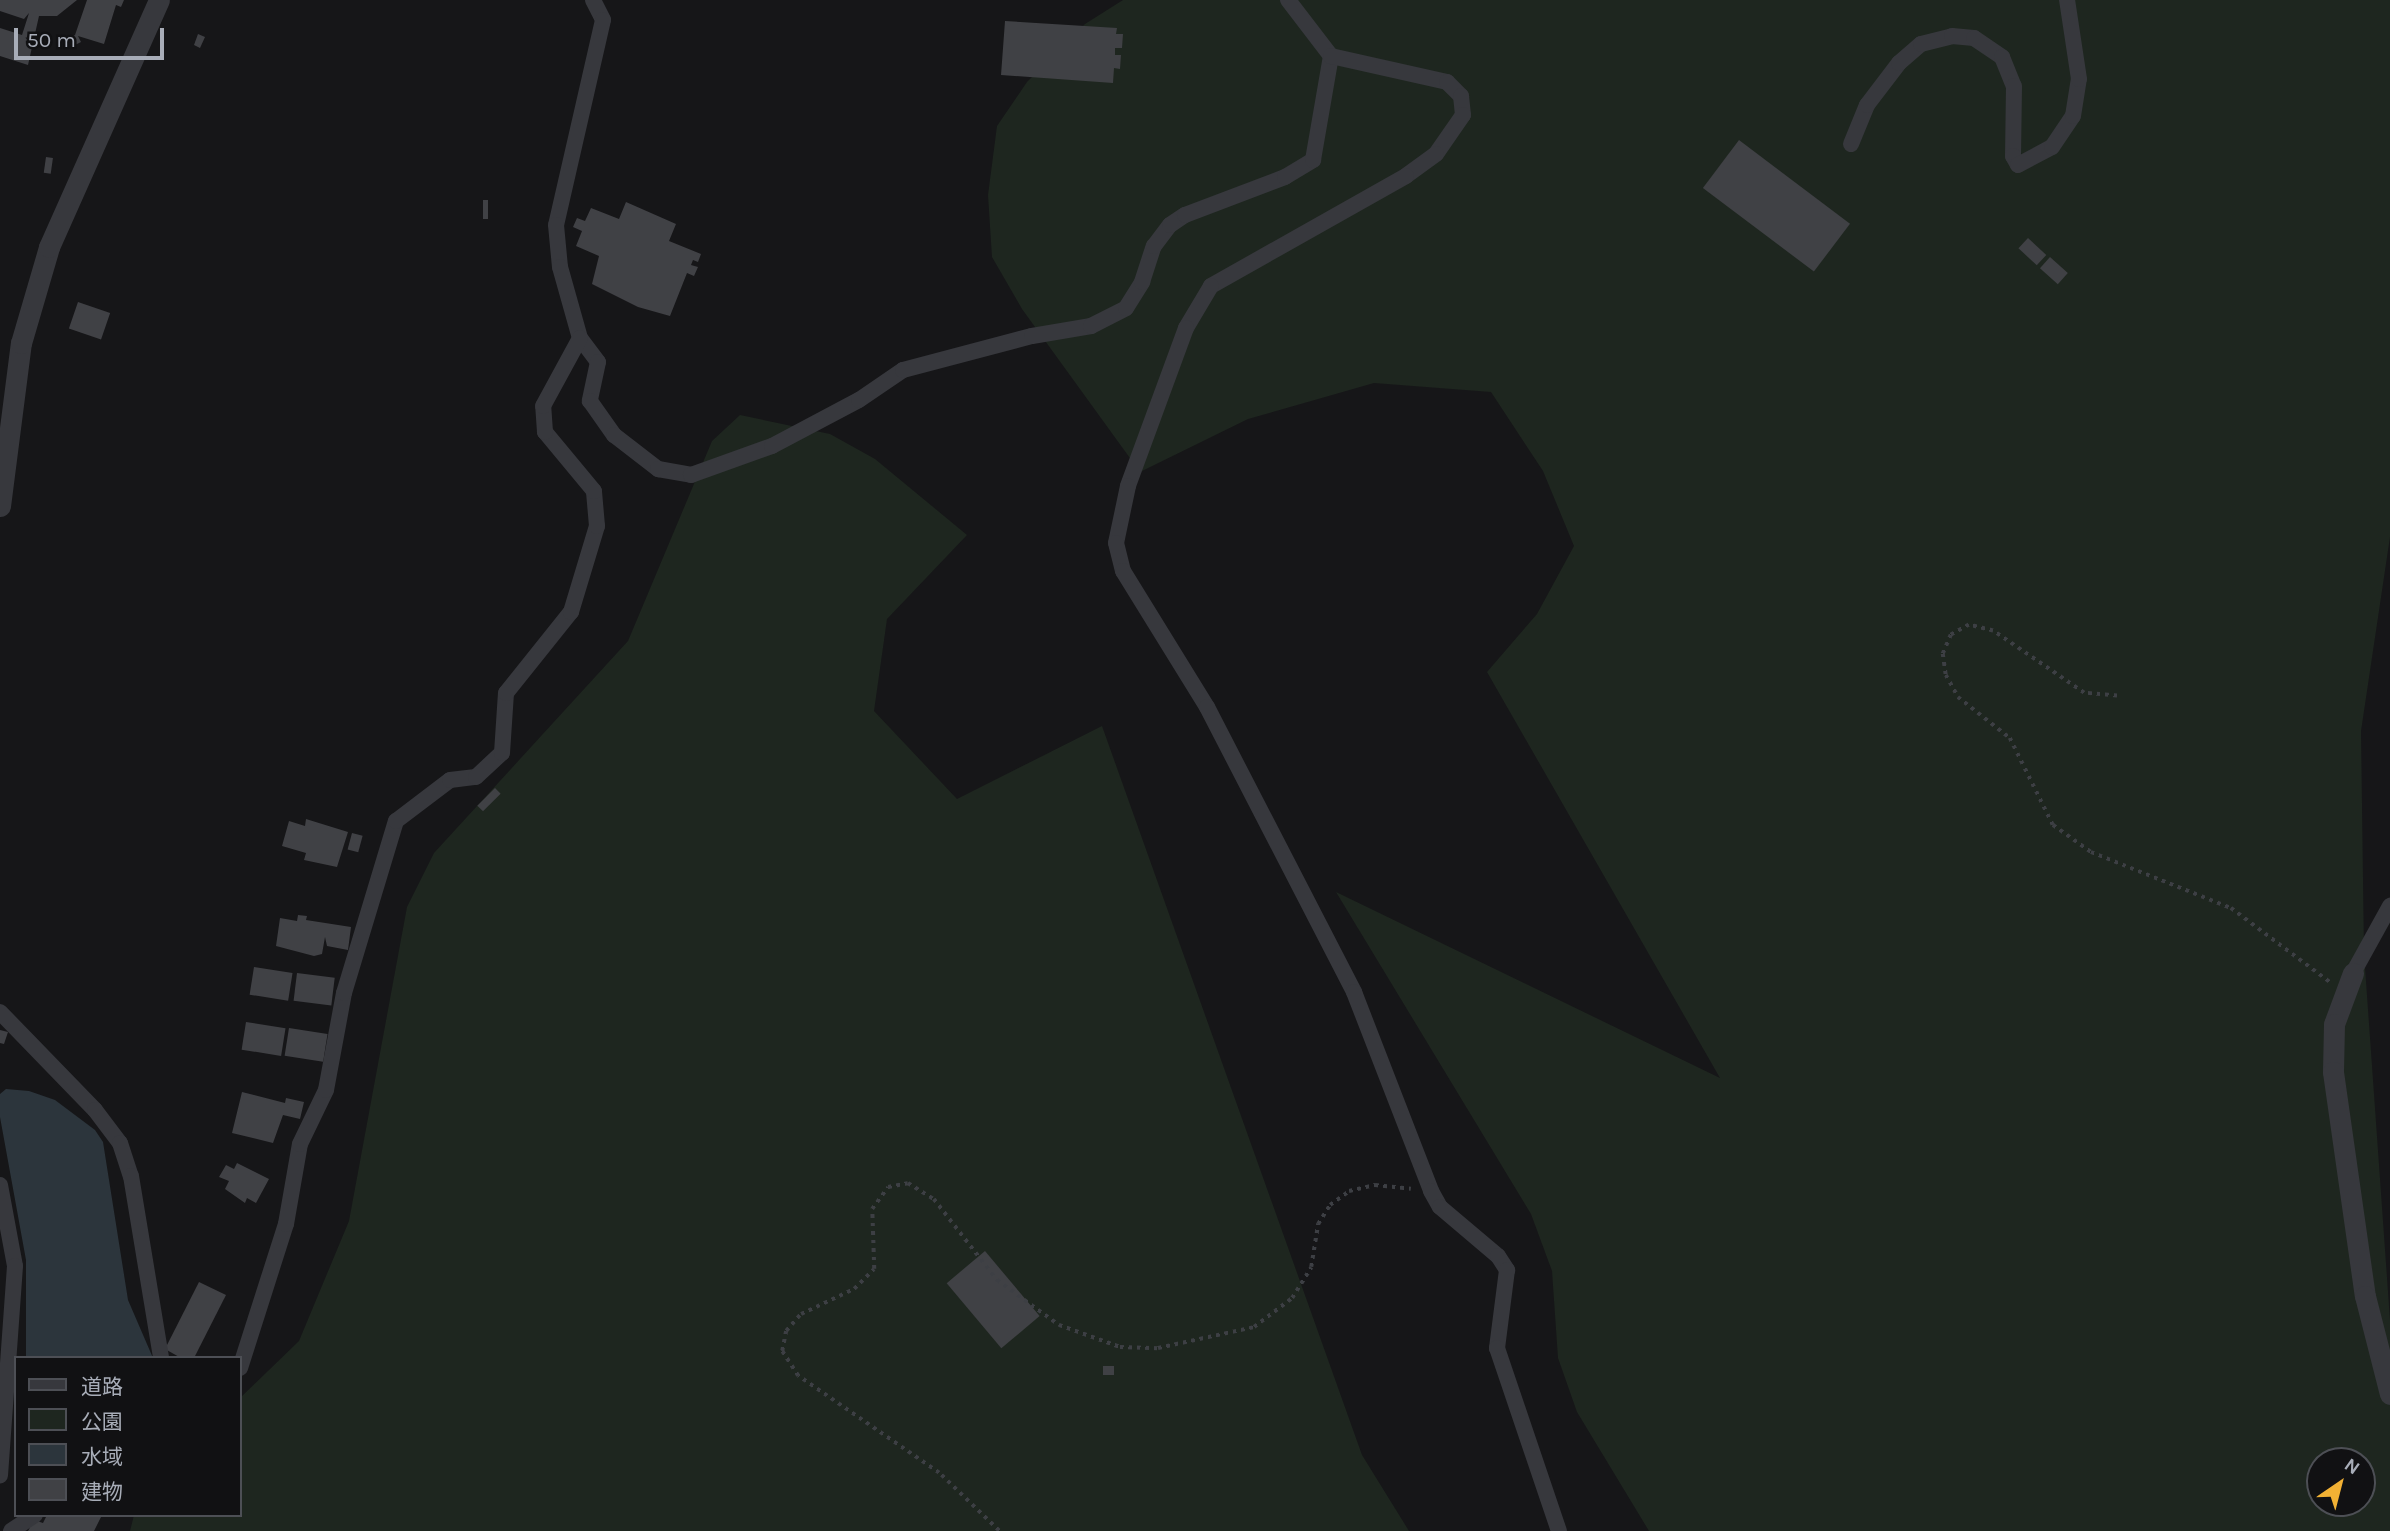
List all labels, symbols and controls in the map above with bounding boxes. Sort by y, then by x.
scale bar [18,14,168,58]
text: 50 m [27,28,76,52]
legend [14,1356,242,1517]
text: 道路 [81,1375,123,1399]
text: 公園 [81,1410,123,1434]
text: 水域 [81,1445,123,1469]
north arrow [2306,1447,2376,1517]
text: N [2340,1454,2364,1479]
text: 建物 [81,1480,123,1504]

